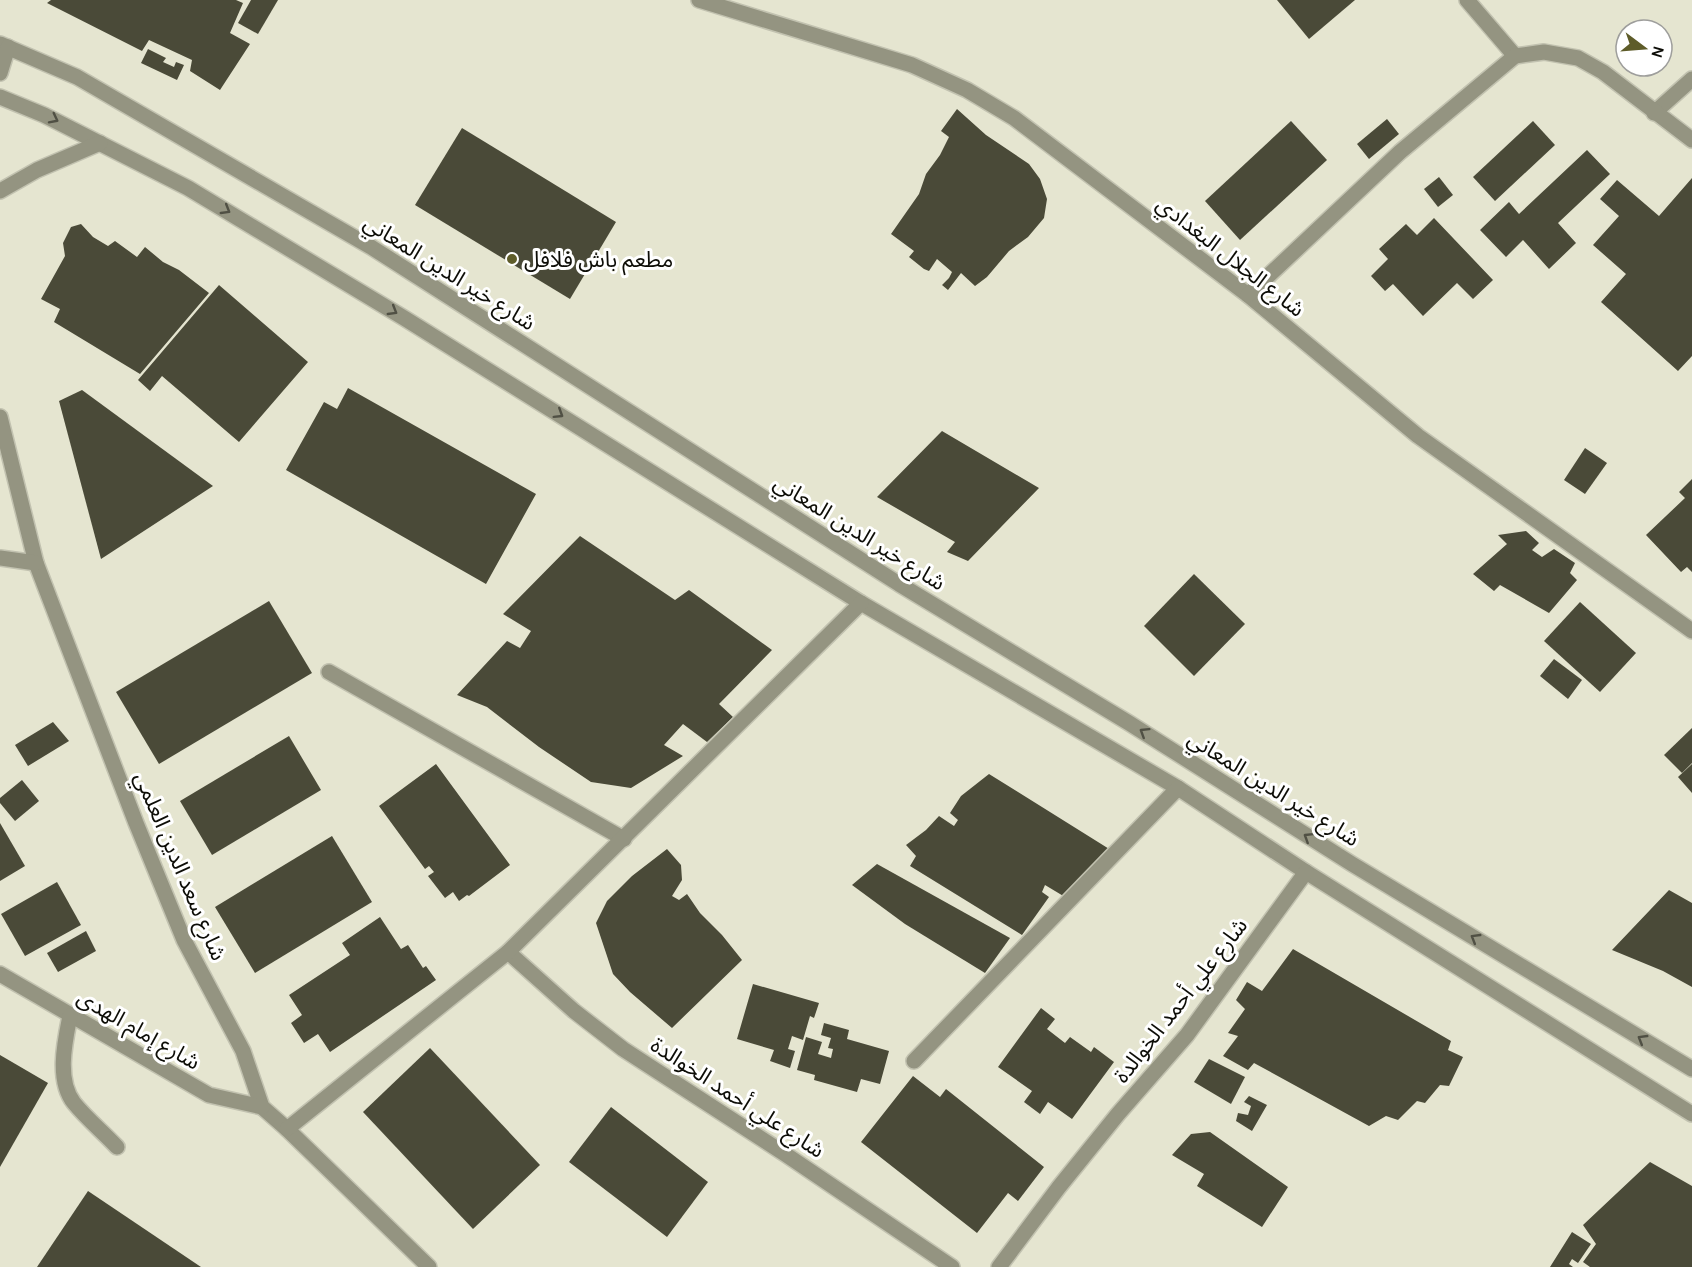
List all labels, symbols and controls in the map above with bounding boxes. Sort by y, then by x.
north arrow [1614,18,1674,78]
text: N [1647,44,1669,60]
one-way arrow [47,112,58,124]
street label: شارع الجلال البغدادي [1149,191,1310,325]
one-way arrow [220,203,230,215]
street label: شارع خير الدين المعاني [357,210,540,339]
place label: مطعم باش فلافل [524,247,673,276]
marker: مطعم باش فلافل [505,252,519,266]
one-way arrow [387,303,397,315]
one-way arrow [552,407,563,418]
street label: شارع خير الدين المعاني [767,470,950,599]
street label: شارع خير الدين المعاني [1181,726,1364,855]
one-way arrow [1140,728,1151,739]
street label: شارع سعد الدين العلمي [126,768,232,966]
one-way arrow [1304,832,1314,844]
street label: شارع علي أحمد الخوالدة [1108,913,1256,1090]
one-way arrow [1471,934,1481,946]
street label: شارع إمام الهدى [71,984,205,1078]
street label: شارع علي أحمد الخوالدة [644,1031,830,1166]
one-way arrow [1638,1034,1648,1046]

